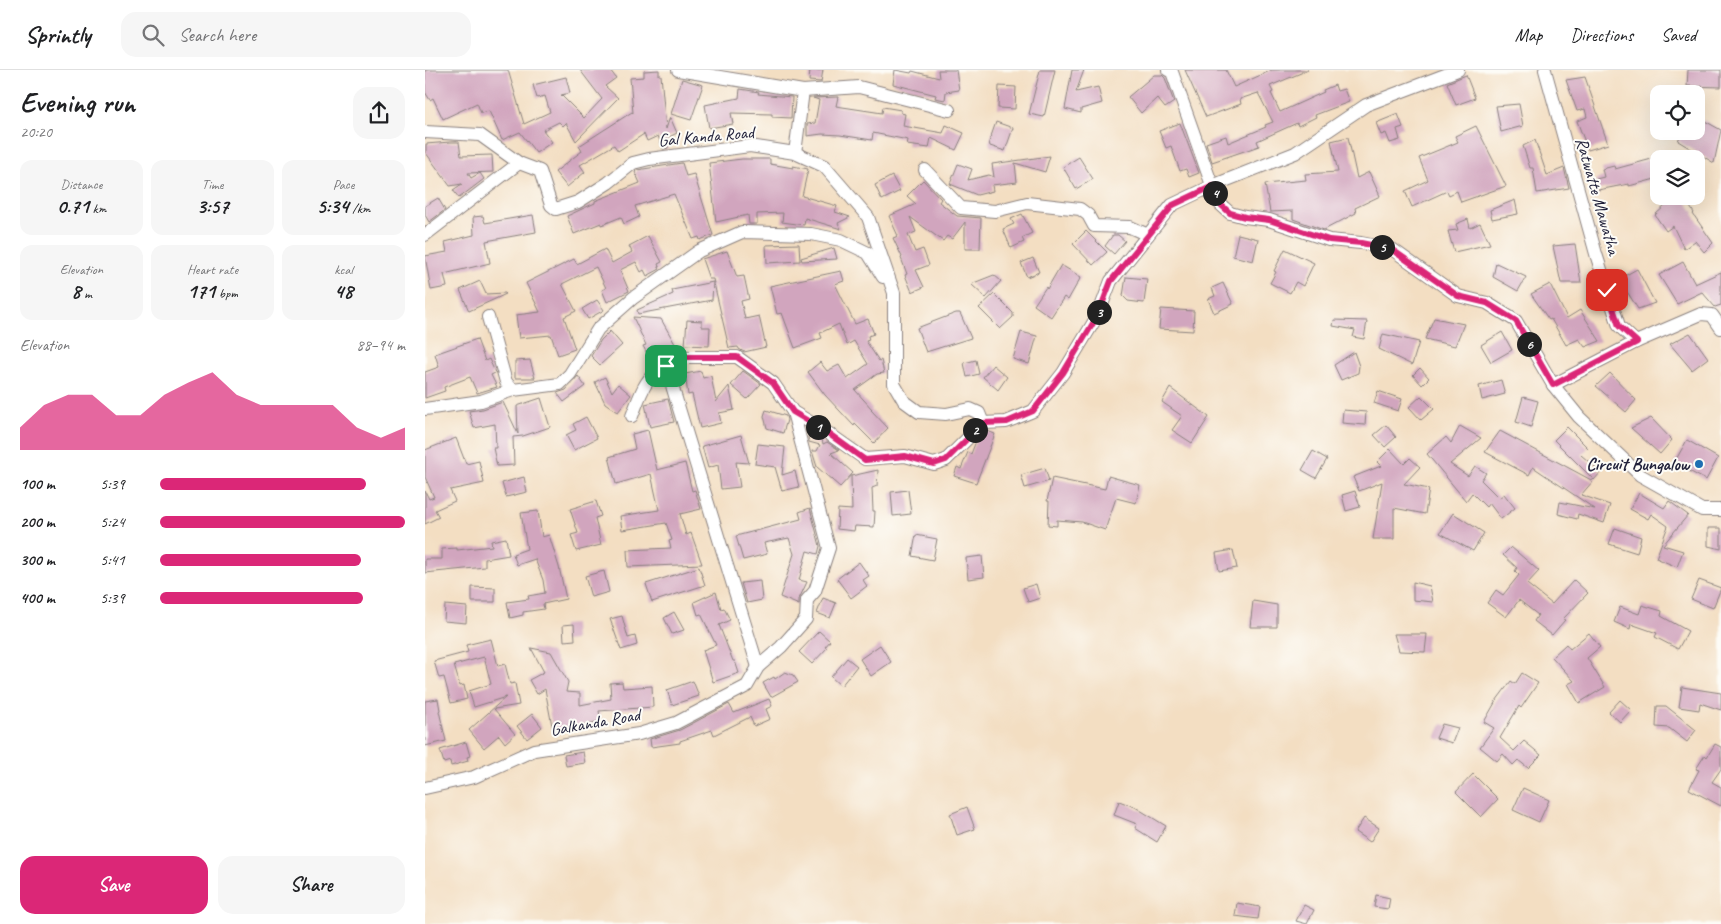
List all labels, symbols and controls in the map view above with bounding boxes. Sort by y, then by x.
search box [121,12,471,57]
text: Sprintly [25,20,91,50]
icon: search [139,21,167,49]
text: Search here [179,23,256,47]
text: Map [1515,24,1542,46]
text: Directions [1570,24,1633,46]
text: Saved [1661,24,1696,46]
text: Evening run [20,85,135,120]
map controls [1650,85,1705,205]
button: locate [1650,85,1705,140]
button: share [353,87,405,139]
street label: Gal Kanda Road [657,121,758,151]
text: 20:20 [20,122,52,142]
street label: Ratwatte Mawatha [1571,135,1626,259]
button: layers [1650,150,1705,205]
text: Distance [61,176,102,193]
text: Time [202,176,223,193]
text: Pace [333,176,354,193]
pin: 4 [1203,180,1227,206]
text: 4 [1212,185,1219,202]
text: 0.71 [57,193,89,219]
text: 3:57 [196,193,229,219]
text: 5:34 [317,193,349,219]
text: km [89,200,106,217]
text: /km [349,200,370,217]
pin: 5 [1369,234,1395,260]
text: 5 [1379,239,1386,256]
text: Elevation [60,261,103,278]
text: Heart rate [187,261,238,278]
text: kcal [334,261,353,278]
pin [1586,269,1628,311]
icon: check [1593,276,1621,304]
text: 8 [71,278,81,304]
text: 171 [187,278,215,304]
text: 48 [334,278,353,304]
text: m [81,285,92,302]
text: bpm [215,285,238,302]
pin: 3 [1087,300,1111,324]
text: 3 [1096,304,1103,321]
pin: 6 [1517,332,1541,356]
text: Elevation [20,335,69,355]
text: 88–94 m [356,335,405,355]
text: 6 [1526,336,1533,353]
pin [645,345,687,387]
icon: arrive [652,352,680,380]
pin: 1 [805,414,831,440]
pin: 2 [963,418,987,442]
text: 1 [815,419,822,436]
text: 2 [972,422,979,439]
place label: Circuit Bungalow [1586,453,1691,475]
marker: Circuit Bungalow [1693,458,1705,470]
text: 100 m [20,474,55,494]
text: 5:39 [100,474,125,494]
text: 200 m [20,512,55,532]
text: 5:24 [100,512,125,532]
text: 300 m [20,550,55,570]
text: 5:41 [100,550,125,570]
text: 400 m [20,588,55,608]
text: 5:39 [100,588,125,608]
street label: Galkanda Road [549,703,644,741]
button: Save [20,856,208,914]
button: Share [218,856,405,914]

